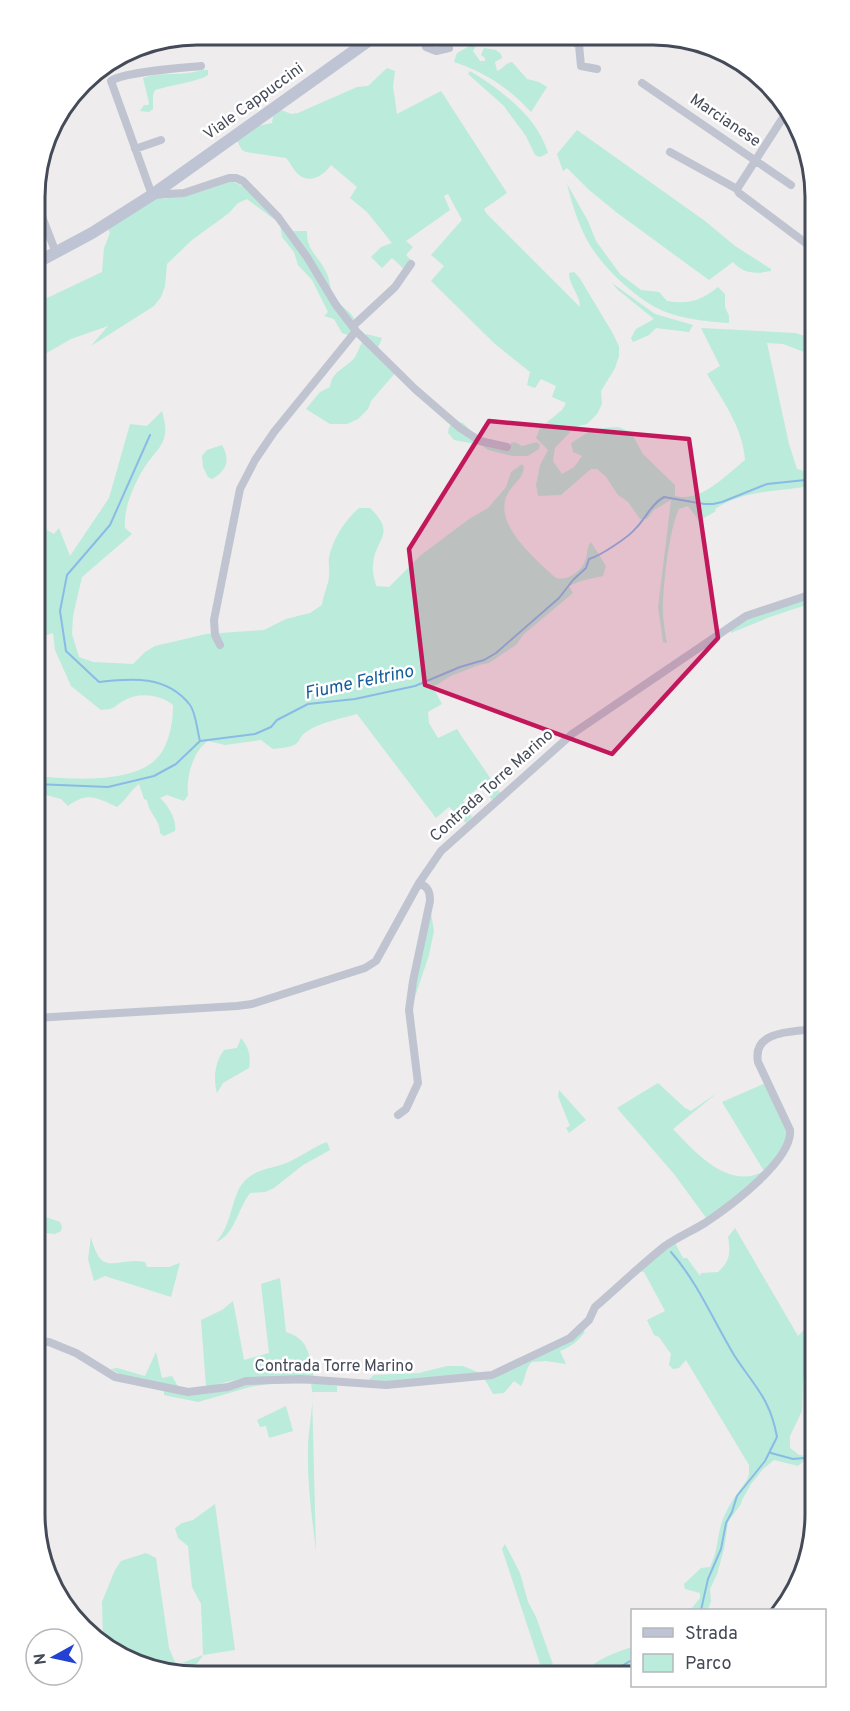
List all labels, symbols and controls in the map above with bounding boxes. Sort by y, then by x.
street label: Viale Cappuccini [200,59,308,145]
street label: Marcianese [686,90,764,152]
water label: Fiume Feltrino [302,660,416,706]
street label: Contrada Torre Marino [426,725,558,847]
street label: Contrada Torre Marino [254,1357,414,1377]
legend [631,1609,826,1687]
text: Strada [685,1623,738,1646]
north arrow [24,1627,84,1687]
text: N [30,1652,52,1666]
text: Parco [685,1653,731,1676]

